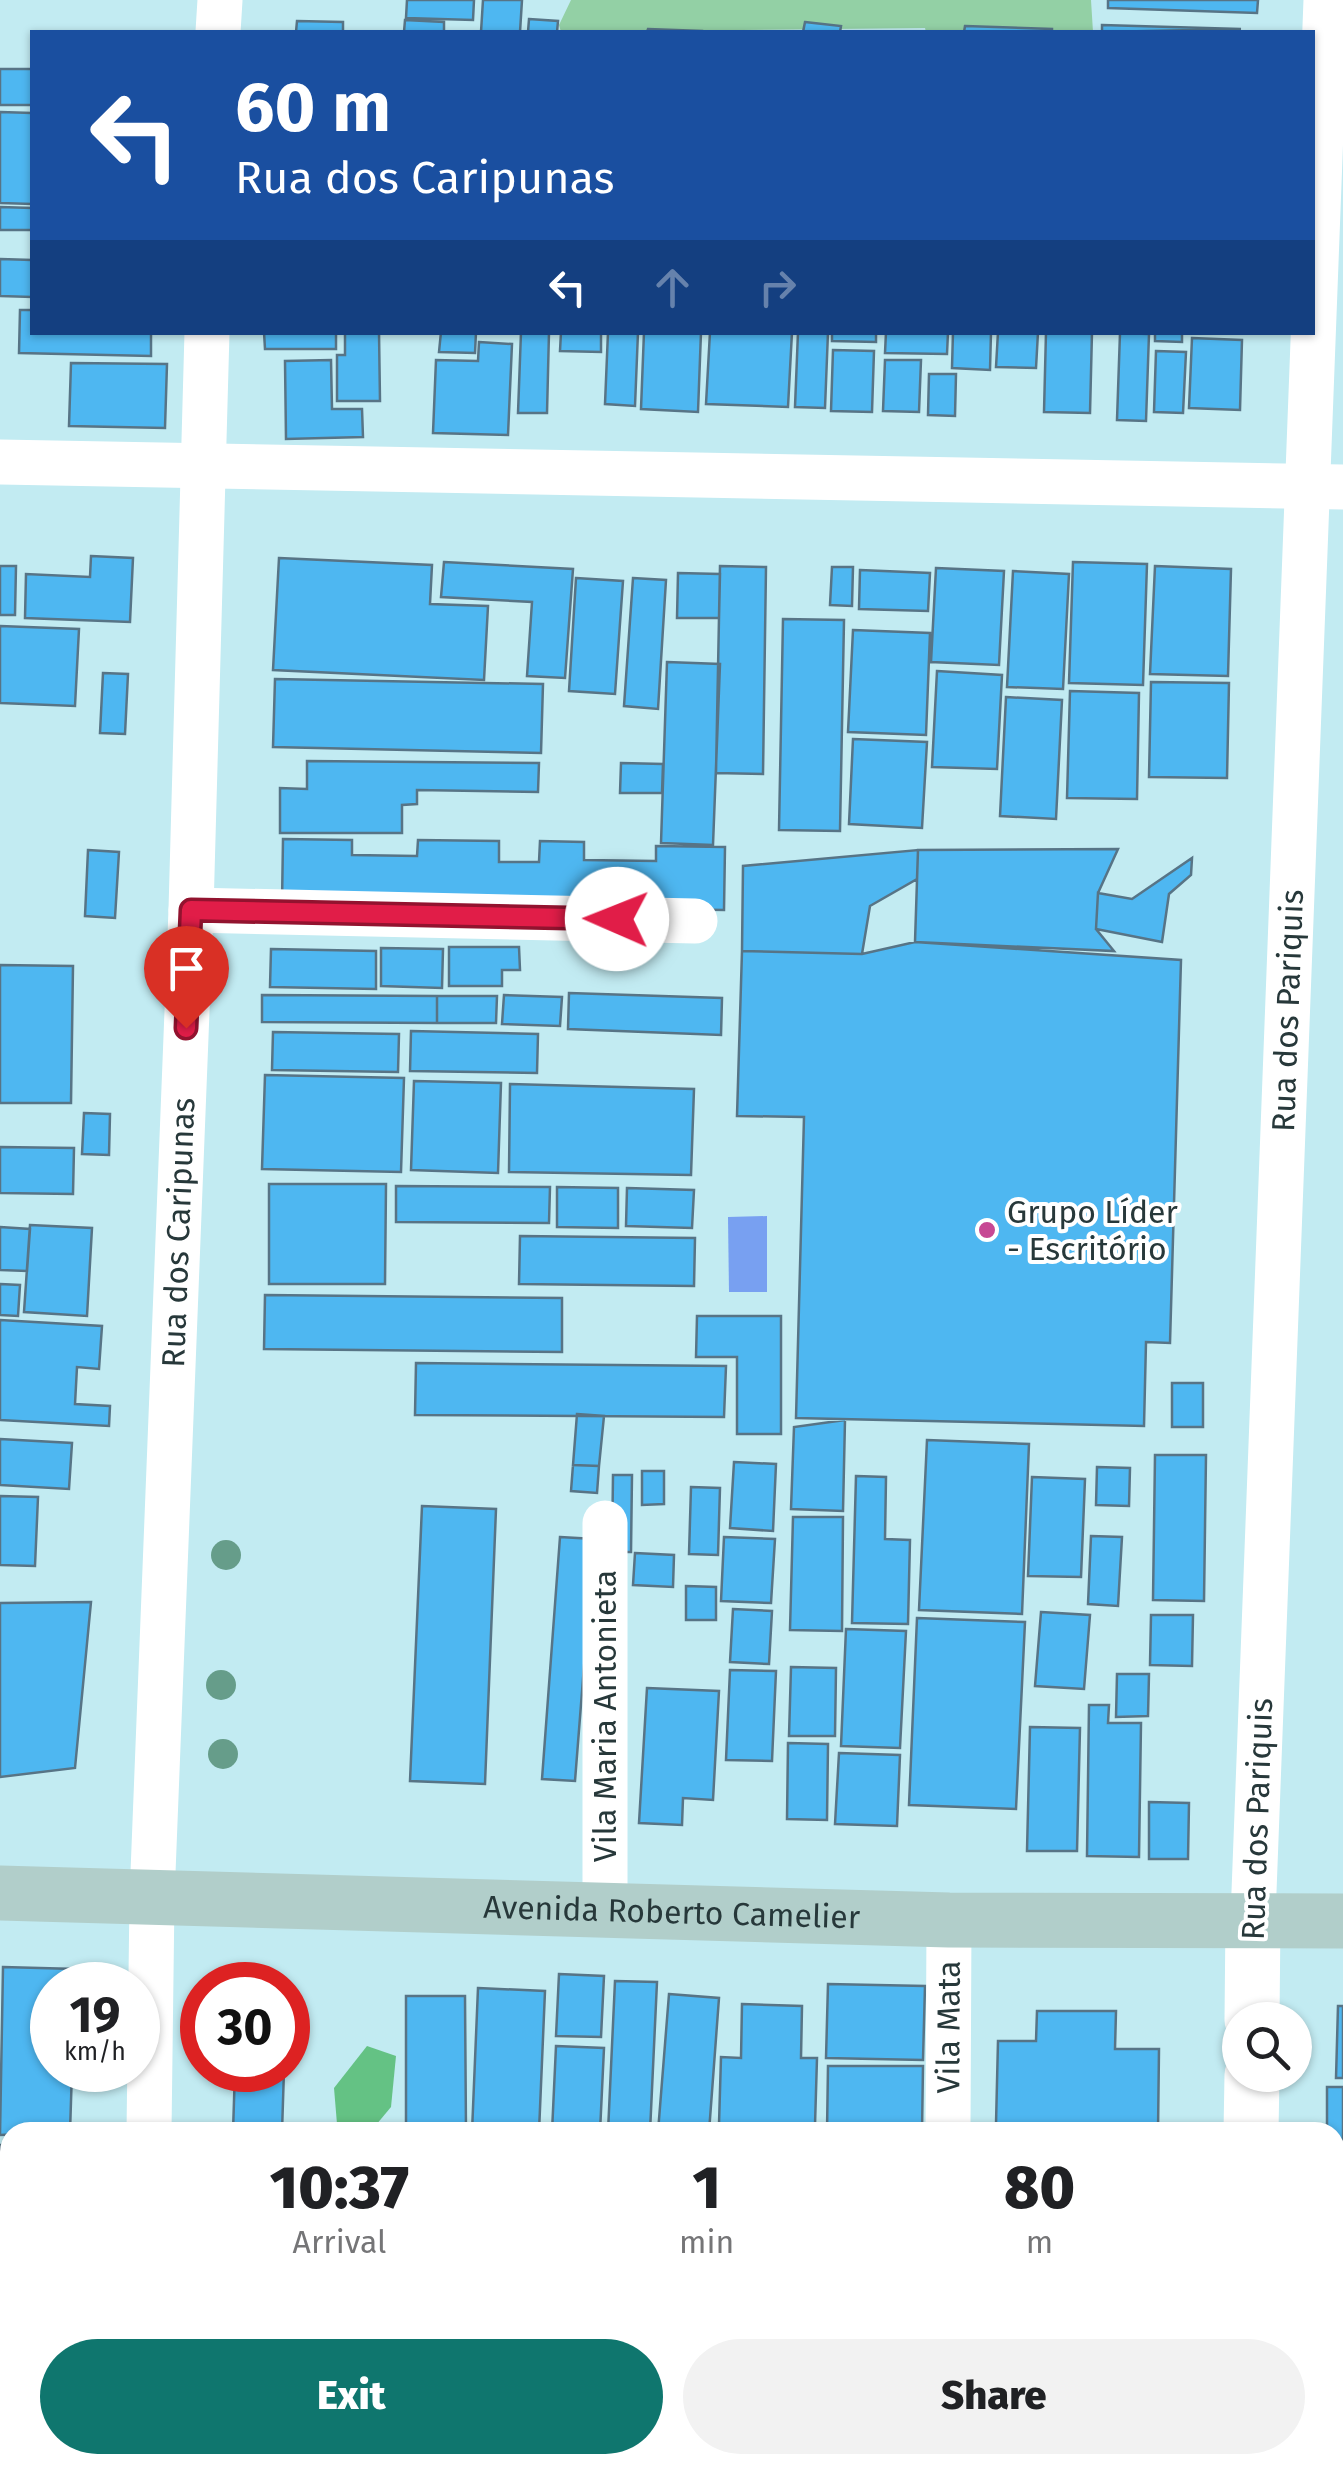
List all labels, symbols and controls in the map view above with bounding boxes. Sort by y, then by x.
text: 60 m [235,66,391,150]
icon: left [70,70,200,200]
text: Rua dos Caripunas [235,151,615,205]
icon: left [540,260,595,315]
icon: ahead [645,260,700,315]
icon: right [750,260,805,315]
position arrow [565,867,669,971]
street label: Rua dos Pariquis [1264,889,1311,1133]
pin [144,926,229,1029]
icon: arrive [159,941,214,996]
street label: Rua dos Caripunas [154,1097,203,1368]
place label: Grupo Líder - Escritório [1007,1193,1179,1268]
marker: Grupo Líder - Escritório [976,1219,998,1241]
street label: Vila Maria Antonieta [586,1570,624,1862]
street label: Rua dos Pariquis [1234,1697,1280,1941]
street label: Avenida Roberto Camelier [483,1888,861,1936]
street label: Vila Mata [929,1960,968,2094]
speed limit sign: 30 [180,1962,310,2092]
text: 19 [69,1985,121,2045]
map controls [1222,2002,1312,2092]
button: search [1222,2002,1312,2092]
text: km/h [64,2037,126,2067]
text: 10:37 [270,2152,409,2224]
text: 1 [692,2152,721,2224]
text: 80 [1004,2152,1075,2224]
text: Arrival [293,2223,386,2261]
text: min [679,2223,734,2261]
text: m [1026,2223,1053,2261]
button: Exit [40,2339,663,2454]
button: Share [683,2339,1305,2454]

